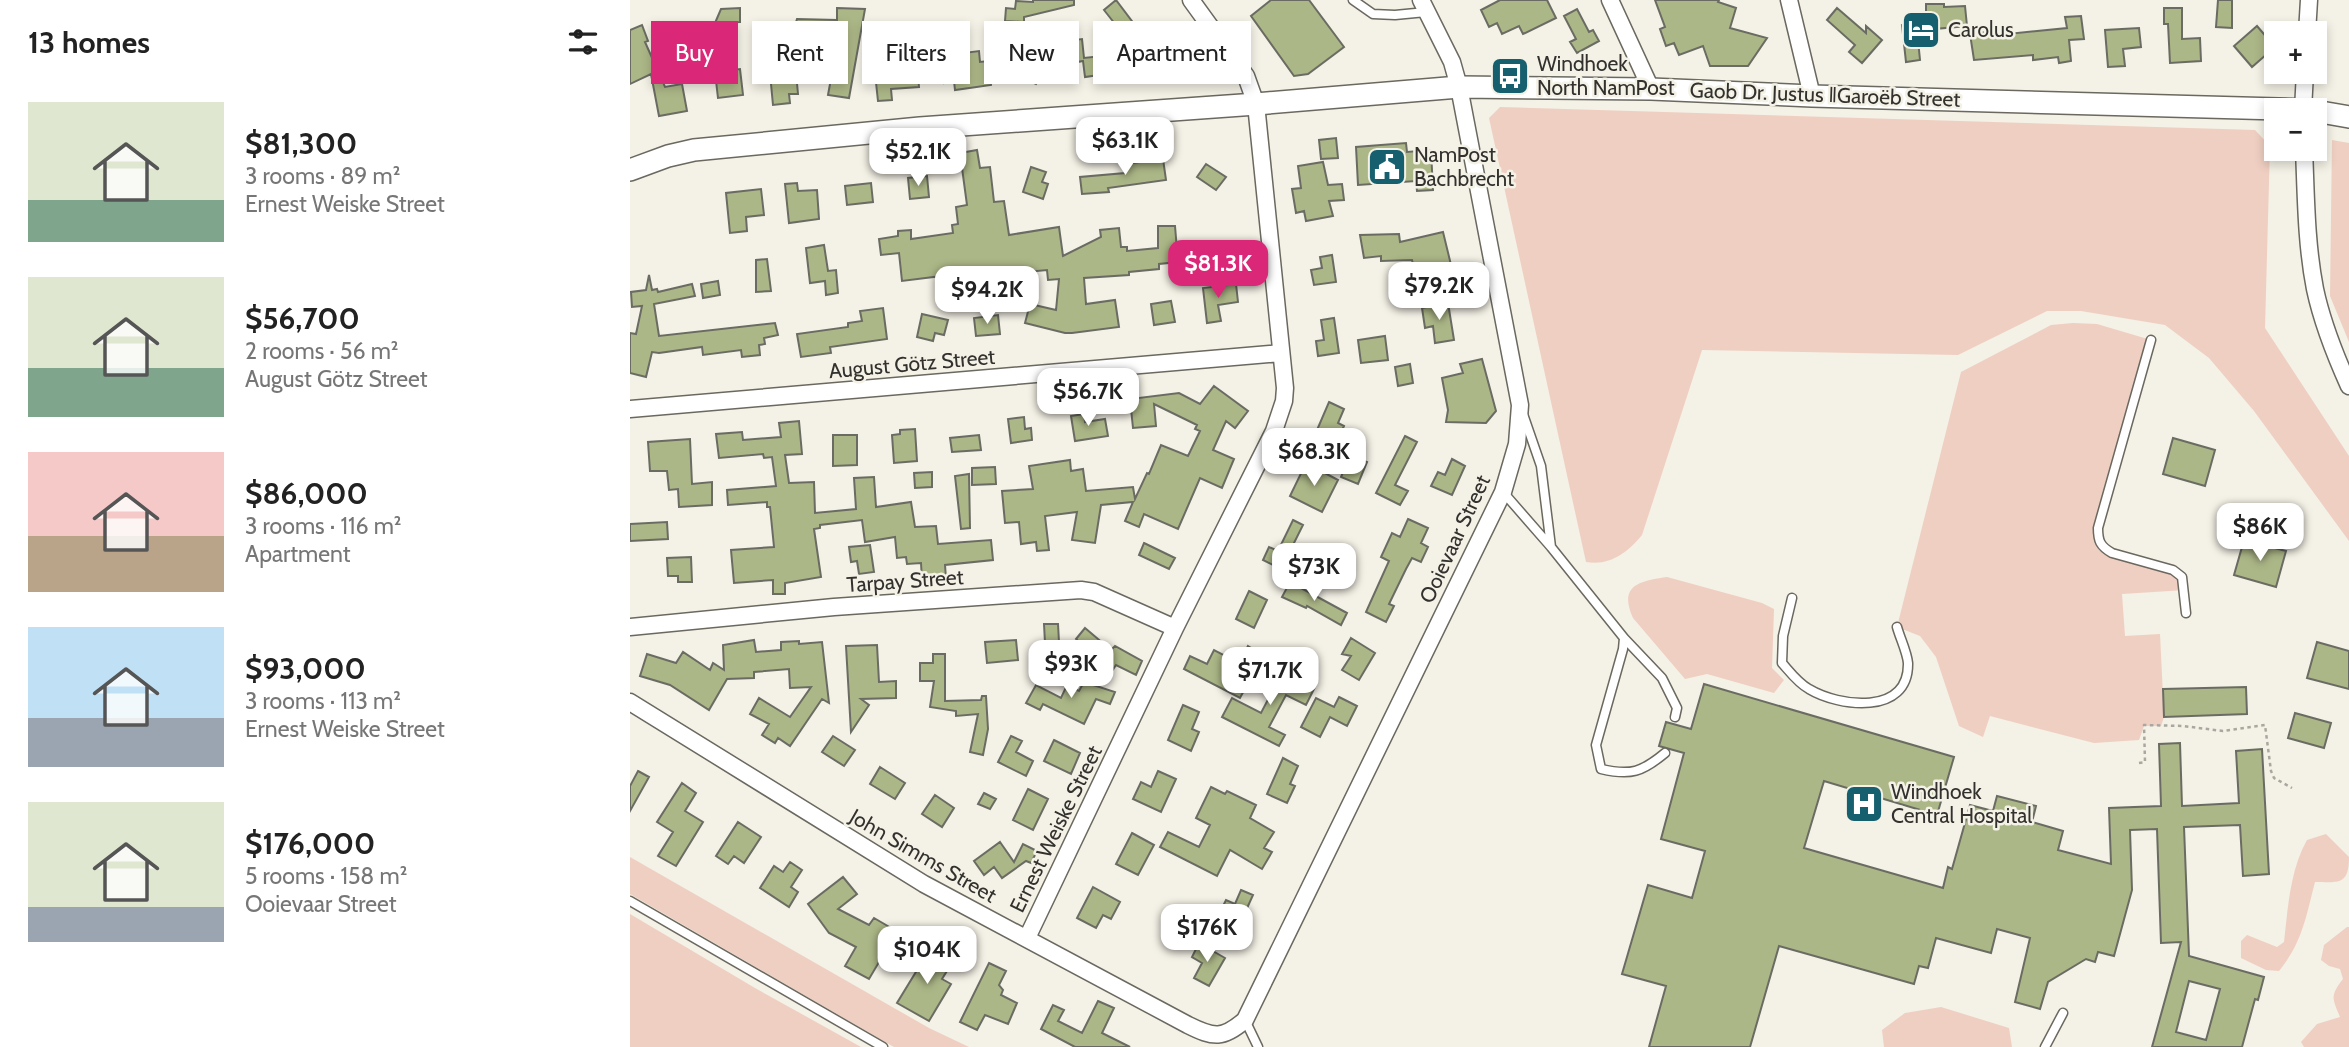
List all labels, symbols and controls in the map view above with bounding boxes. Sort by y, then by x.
hotel icon: Carolus [1900,9,1942,51]
place label: Carolus [1948,17,2014,42]
chip: Buy [651,21,738,84]
chip: Rent [752,21,848,84]
chip: Filters [862,21,970,84]
chip: New [984,21,1079,84]
chip: Apartment [1093,21,1251,84]
map controls [2264,21,2327,161]
button: + [2264,21,2327,84]
icon: filters [564,23,602,61]
text: 13 homes [28,24,150,61]
place label: Windhoek North NamPost [1537,51,1675,100]
bus stop icon: Windhoek North NamPost [1489,55,1531,97]
street label: Gaob Dr. Justus ǁGaroëb Street [1689,77,1961,112]
button: − [2264,98,2327,161]
pin: $63.1K [1068,118,1182,177]
text: $81,300 [245,125,357,162]
text: $63.1K [1092,126,1158,154]
pin: $52.1K [861,128,975,188]
icon: home [84,130,168,214]
text: $52.1K [885,137,951,165]
place label: NamPost Bachbrecht [1414,142,1514,191]
public building icon: NamPost Bachbrecht [1366,146,1408,188]
text: 3 rooms · 89 m² [245,162,400,190]
text: Ernest Weiske Street [245,190,445,218]
pin: $81.3K [1161,240,1275,300]
text: $81.3K [1184,249,1252,277]
pin: $79.2K [1382,262,1496,322]
pin: $94.2K [930,266,1044,326]
text: $79.2K [1404,271,1474,299]
text: $94.2K [951,275,1023,303]
text: $56,700 [245,300,360,337]
icon: home [84,305,168,389]
text: 2 rooms · 56 m² [245,337,399,365]
street label: August Götz Street [828,344,996,383]
text: August Götz Street [245,365,428,393]
pin: $56.7K [1031,368,1145,428]
text: $56.7K [1053,377,1123,405]
pin: $68.3K [1257,428,1371,488]
text: $68.3K [1278,437,1350,465]
street label: Ooievaar Street [1414,471,1495,607]
text: $86,000 [245,475,368,512]
icon: home [84,480,168,564]
pin: $86K [2219,504,2301,563]
text: 3 rooms · 116 m² [245,512,401,540]
text: $86K [2233,512,2287,540]
text: Apartment [245,540,350,568]
pin: $73K [1273,544,1355,603]
text: $73K [1288,552,1340,580]
street label: Tarpay Street [846,564,964,597]
pin: $93K [1030,640,1112,700]
pin: $71.7K [1213,648,1327,707]
text: $93K [1044,649,1098,677]
text: $93,000 [245,650,366,687]
icon: home [84,655,168,739]
text: $71.7K [1238,656,1302,684]
text: 3 rooms · 113 m² [245,687,401,715]
text: Ernest Weiske Street [245,715,445,743]
street label: Ernest Weiske Street [1004,741,1107,916]
place label: Windhoek Central Hospital [1891,779,2032,828]
hospital icon: Windhoek Central Hospital [1843,783,1885,825]
street label: John Simms Street [845,803,1001,908]
text: $176,000 [245,825,375,862]
icon: home [84,830,168,914]
text: 5 rooms · 158 m² [245,862,407,890]
text: Ooievaar Street [245,890,397,918]
pin: $176K [1158,904,1256,964]
text: $176K [1177,913,1237,941]
pin: $104K [878,926,976,986]
text: $104K [894,935,960,963]

